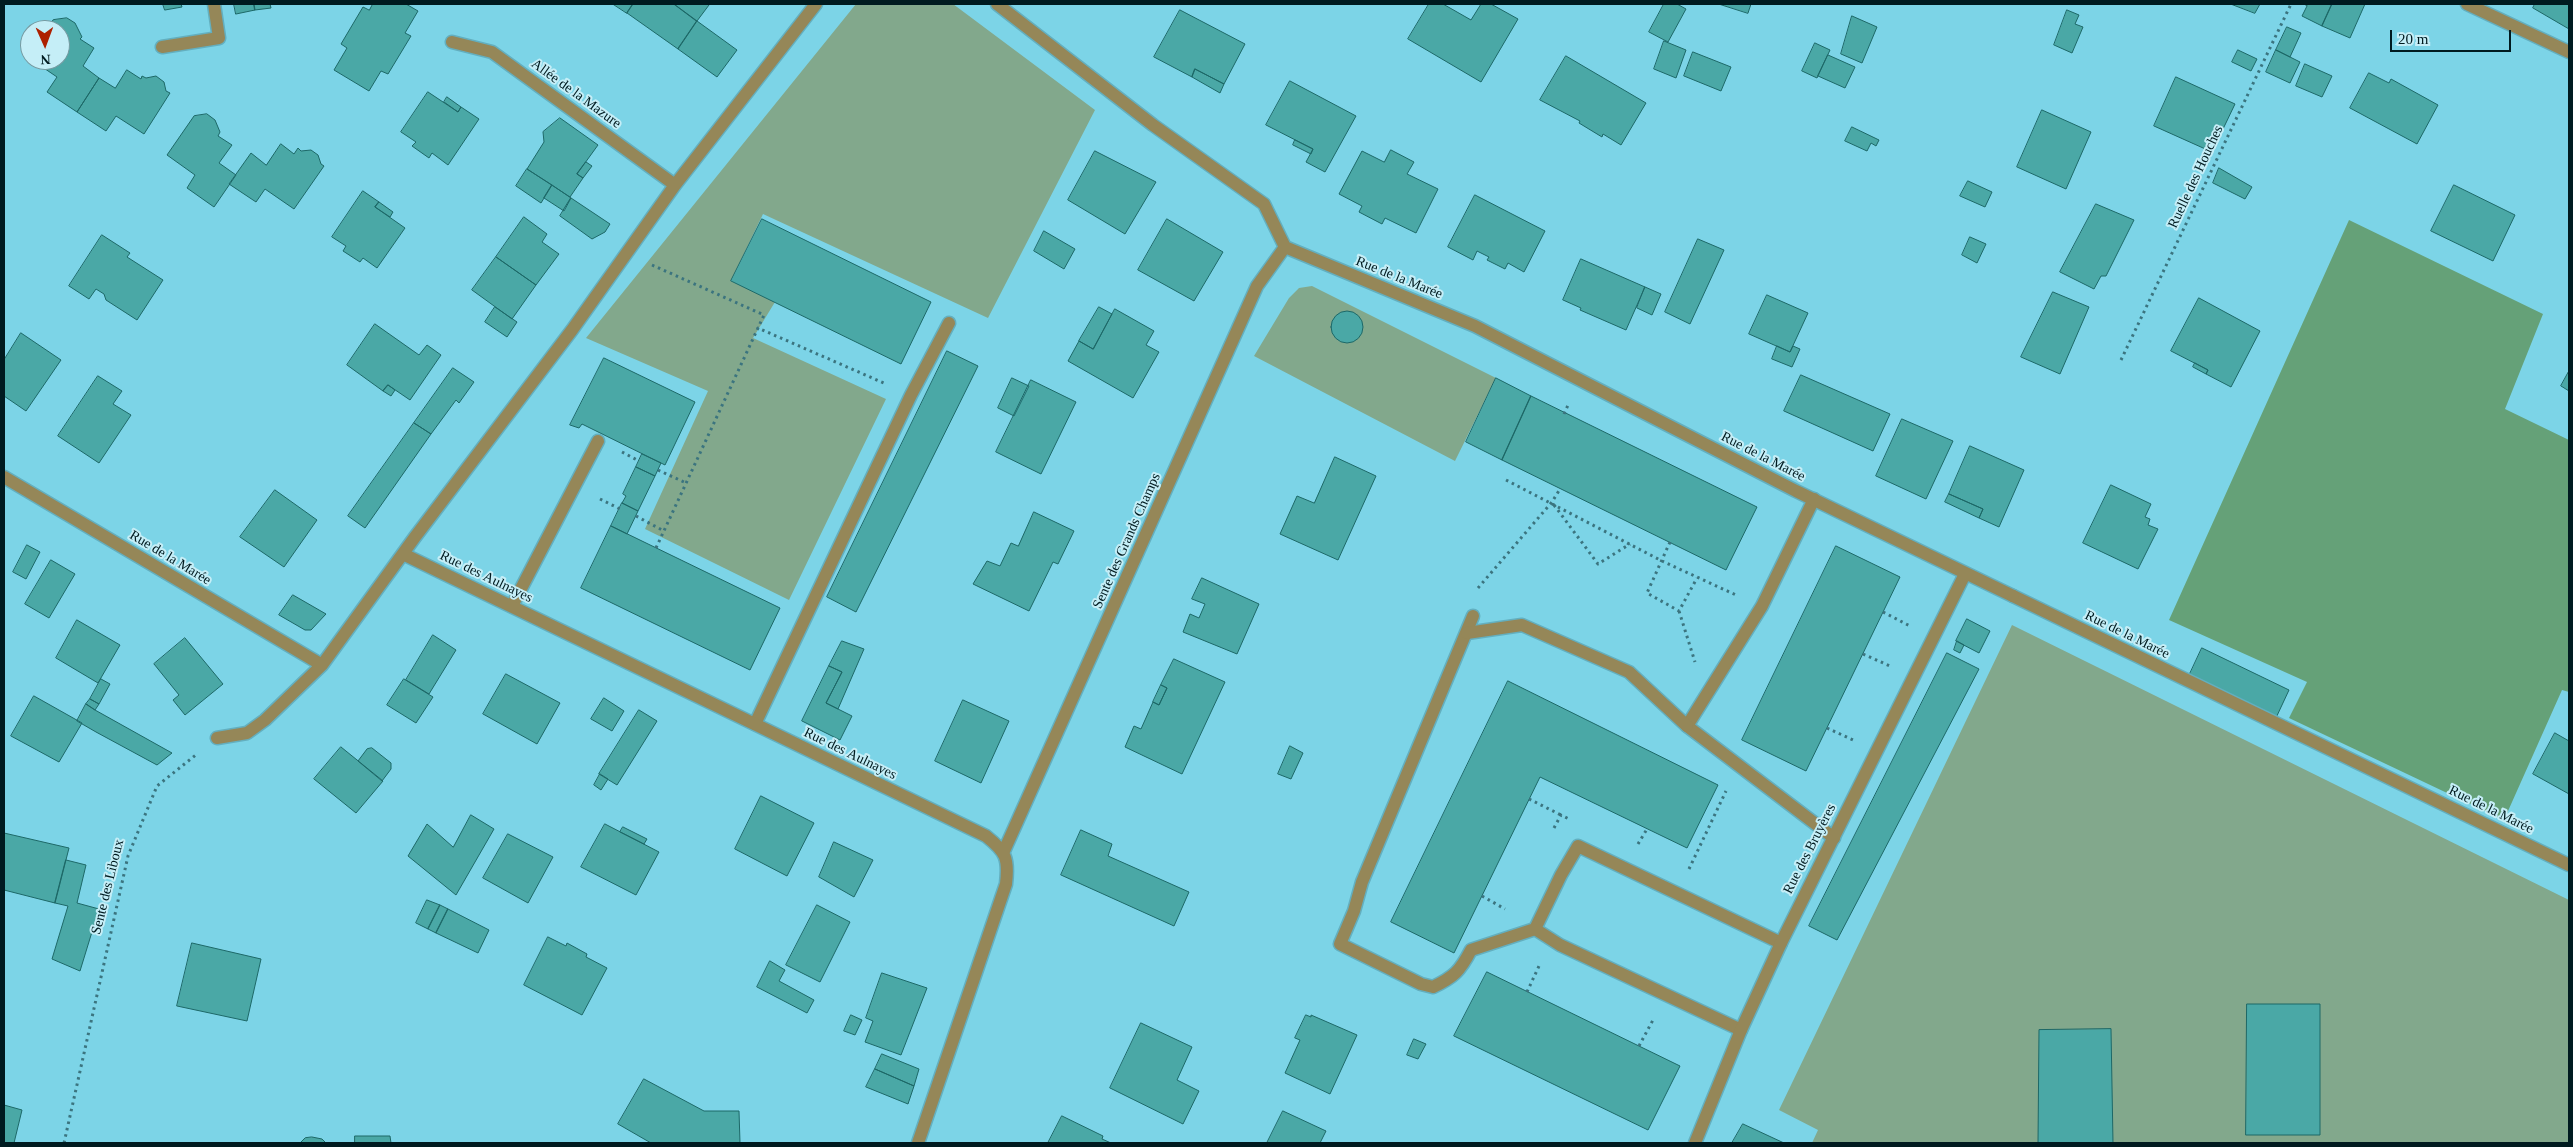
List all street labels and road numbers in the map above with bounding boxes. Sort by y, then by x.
street label: Allée de la Mazure [528,56,624,132]
street label: Ruelle des Houches [2165,123,2227,231]
street label: Rue de la Marée [1353,253,1445,303]
street label: Rue de la Marée [1718,429,1808,485]
street label: Sente des Grands Champs [1090,471,1164,611]
street label: Rue de la Marée [126,527,214,589]
street label: Rue des Aulnayes [437,547,535,607]
street label: Rue de la Marée [2082,607,2172,663]
street label: Rue des Aulnayes [801,724,899,784]
street label: Rue de la Marée [2446,782,2536,838]
street label: Rue des Bruyères [1780,801,1840,897]
street label: Sente des Liboux [88,838,128,936]

